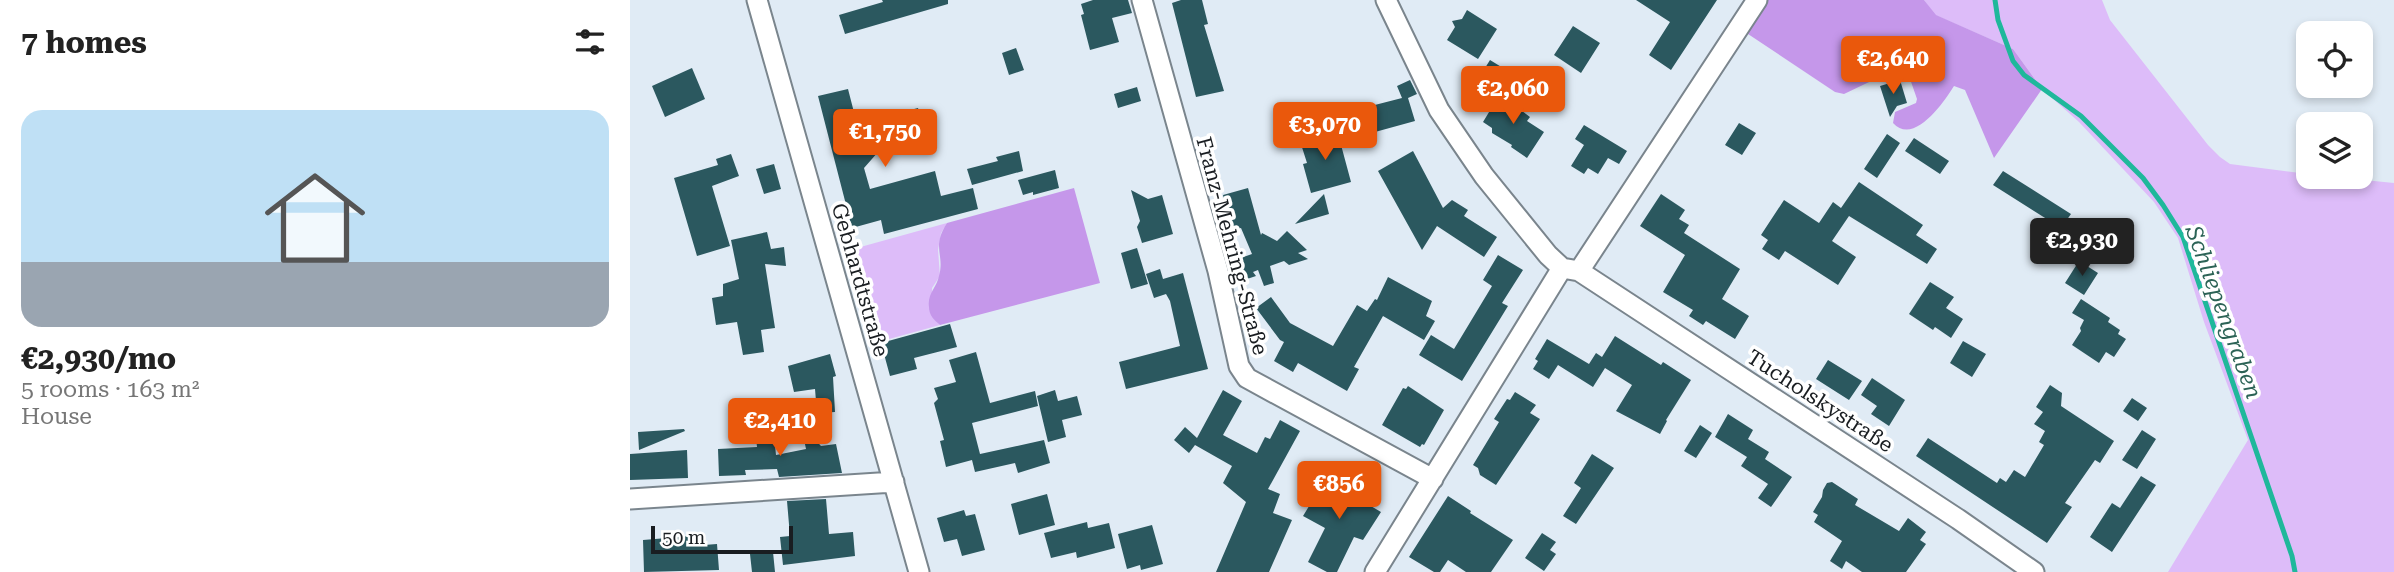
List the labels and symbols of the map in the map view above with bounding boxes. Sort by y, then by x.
pin: €2,640 [1836,36,1950,96]
pin: €2,060 [1456,66,1570,126]
pin: €3,070 [1268,102,1382,162]
pin: €1,750 [828,110,942,169]
street label: Franz-Mehring-Straße [1191,134,1273,358]
street label: Gebhardtstraße [827,200,893,360]
pin: €2,930 [2025,218,2139,278]
water label: Schliepengraben [2179,221,2267,402]
street label: Tucholskystraße [1743,345,1897,457]
pin: €2,410 [723,398,837,458]
pin: €856 [1298,462,1380,521]
scale bar [651,523,793,555]

